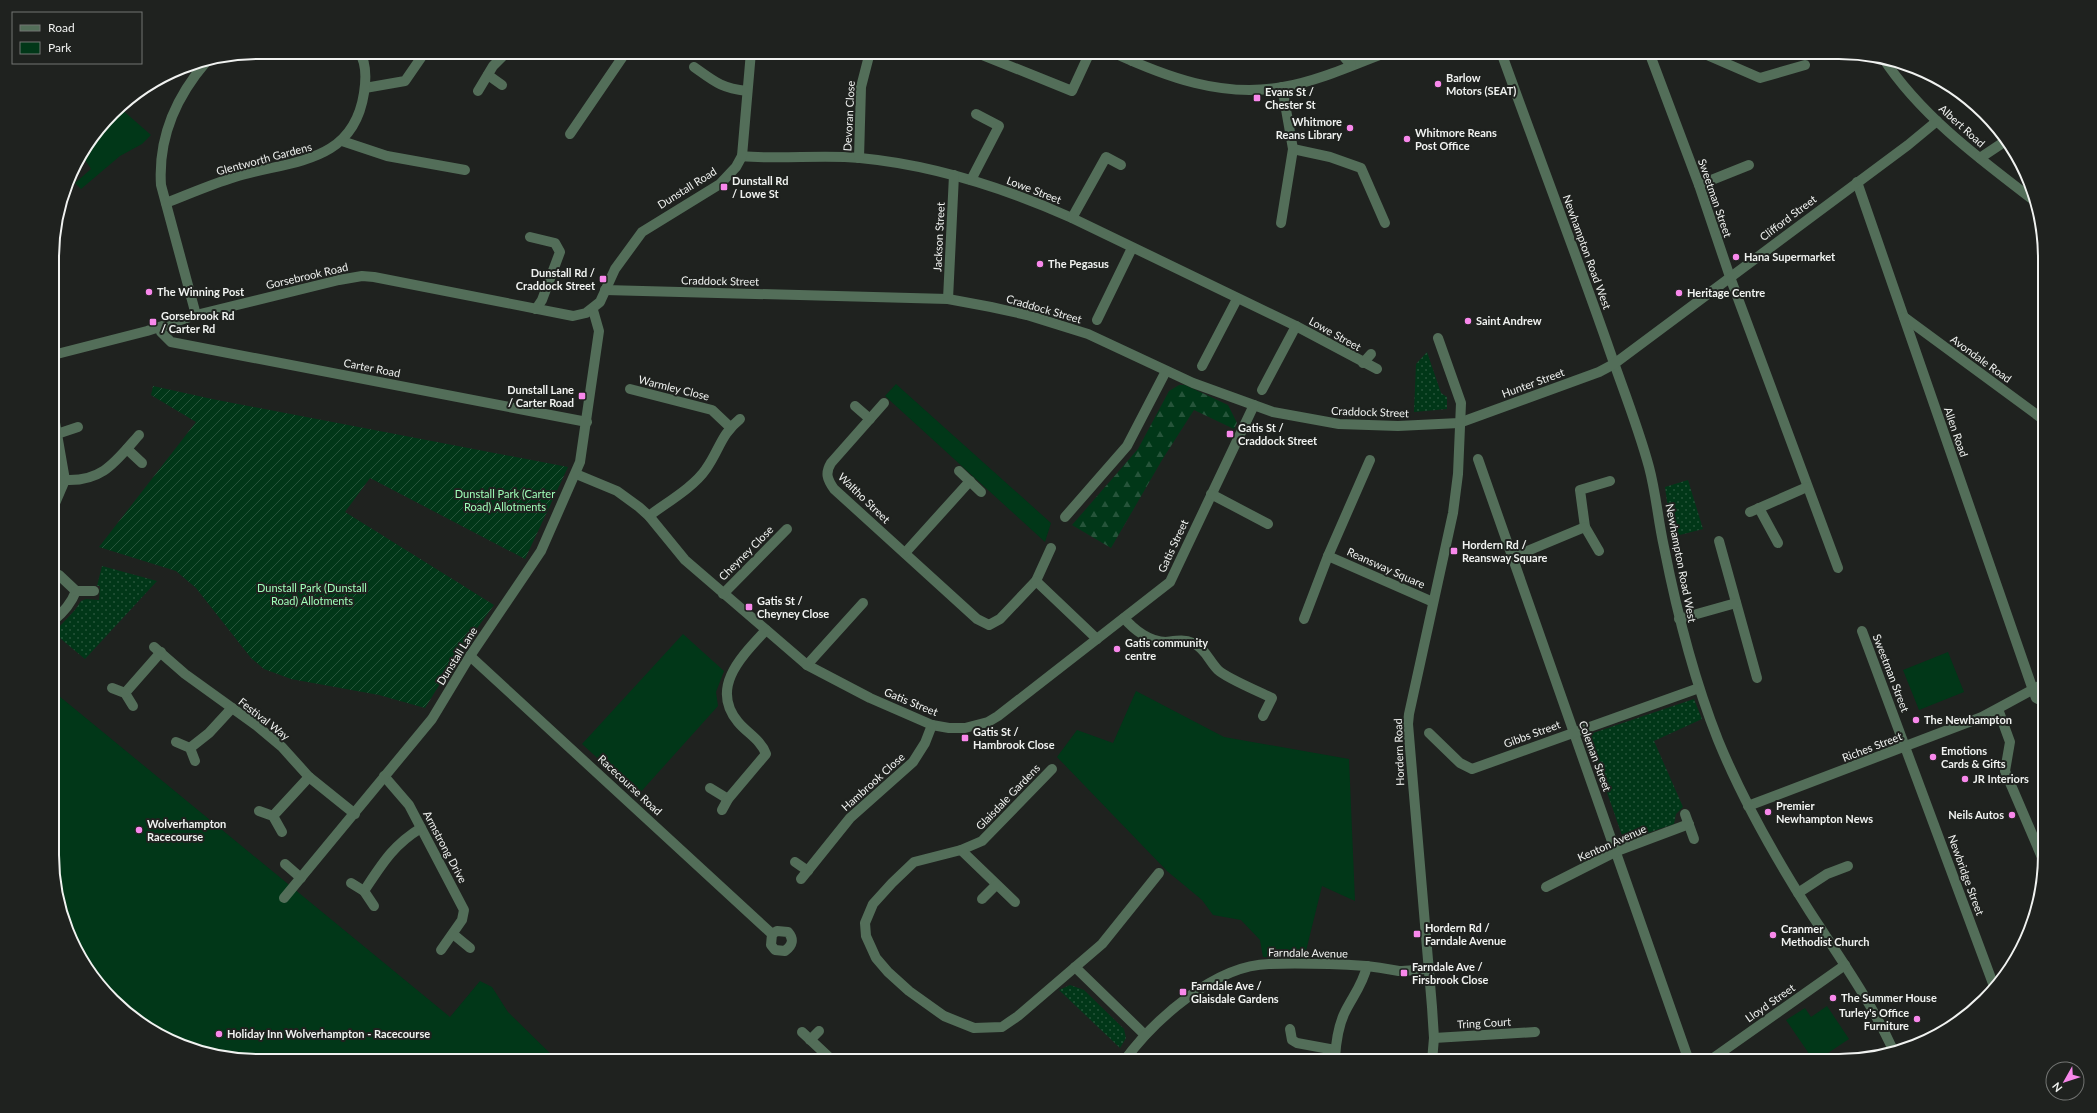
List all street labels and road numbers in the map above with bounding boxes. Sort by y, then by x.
street label: Devoran Close [840,80,857,152]
street label: Albert Road [1937,102,1988,150]
street label: Glentworth Gardens [215,139,313,178]
street label: Sweetman Street [1696,157,1735,239]
street label: Dunstall Road [655,164,719,211]
street label: Lowe Street [1005,173,1063,206]
street label: Clifford Street [1757,192,1819,243]
street label: Newhampton Road West [1561,193,1614,311]
street label: Jackson Street [930,202,947,272]
street label: Gorsebrook Road [265,260,349,291]
street label: Craddock Street [681,273,759,288]
street label: Craddock Street [1005,292,1083,326]
street label: Lowe Street [1307,314,1364,353]
street label: Avondale Road [1948,332,2014,385]
street label: Carter Road [343,356,402,379]
street label: Hunter Street [1500,365,1566,400]
street label: Warmley Close [637,372,711,403]
street label: Craddock Street [1331,404,1409,419]
street label: Allen Road [1942,405,1971,458]
street label: Waltho Street [836,470,893,526]
street label: Newhampton Road West [1664,502,1699,624]
street label: Gatis Street [1155,517,1190,574]
street label: Cheyney Close [716,523,776,583]
street label: Reansway Square [1345,544,1427,591]
street label: Dunstall Lane [434,624,480,687]
street label: Sweetman Street [1871,632,1912,714]
street label: Gatis Street [882,685,940,718]
street label: Festival Way [236,695,293,743]
street label: Gibbs Street [1502,717,1562,750]
street label: Hordern Road [1391,718,1406,786]
street label: Coleman Street [1577,719,1614,793]
street label: Riches Street [1840,729,1904,764]
street label: Hambrook Close [838,750,907,813]
street label: Racecourse Road [596,752,665,818]
street label: Glaisdale Gardens [973,761,1042,832]
street label: Armstrong Drive [421,808,470,885]
street label: Kenton Avenue [1575,822,1648,864]
street label: Newbridge Street [1946,833,1987,917]
street label: Farndale Avenue [1268,945,1348,960]
street label: Lloyd Street [1742,981,1797,1024]
street label: Tring Court [1457,1015,1511,1030]

